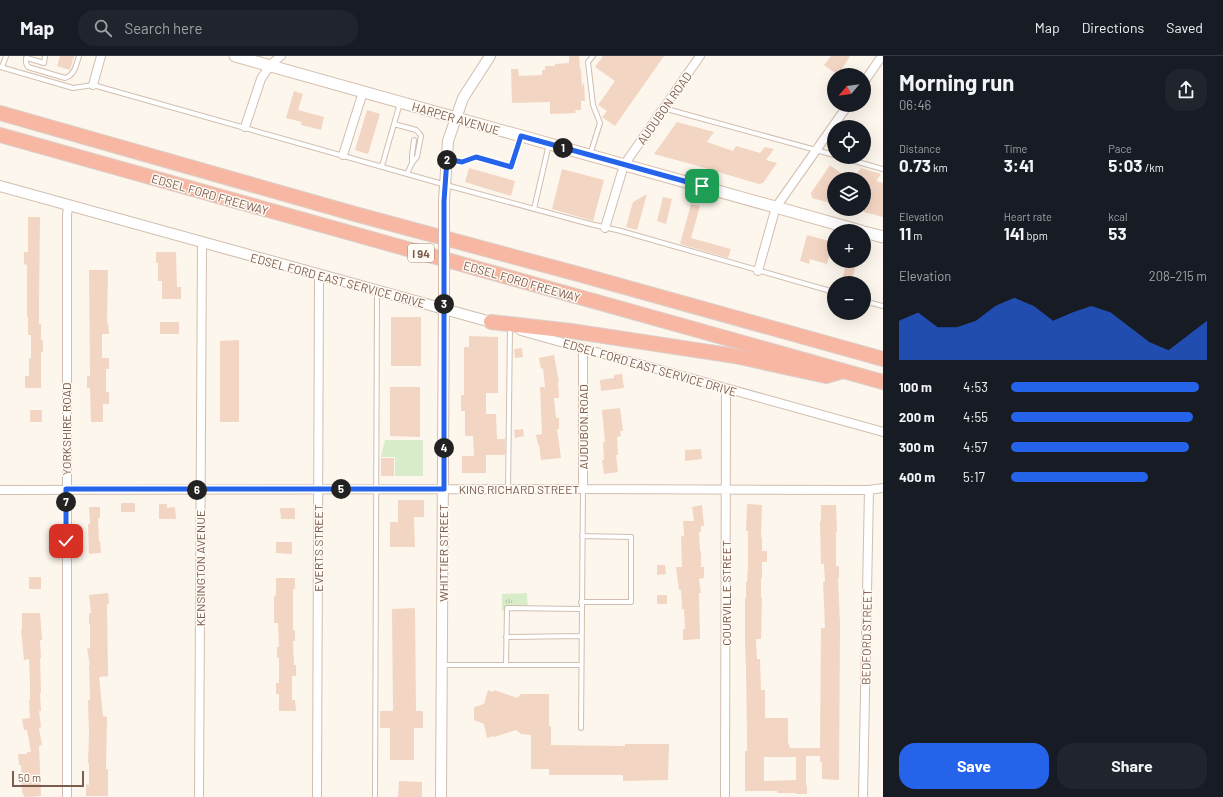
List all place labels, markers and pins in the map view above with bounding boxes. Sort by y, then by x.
pin: 1 [553,138,573,158]
pin: 2 [437,150,457,170]
pin [685,169,719,203]
pin: 3 [434,294,454,314]
pin: 4 [434,438,454,458]
pin: 5 [331,479,351,499]
pin: 6 [187,480,207,500]
pin: 7 [56,492,76,512]
pin [49,524,83,558]

